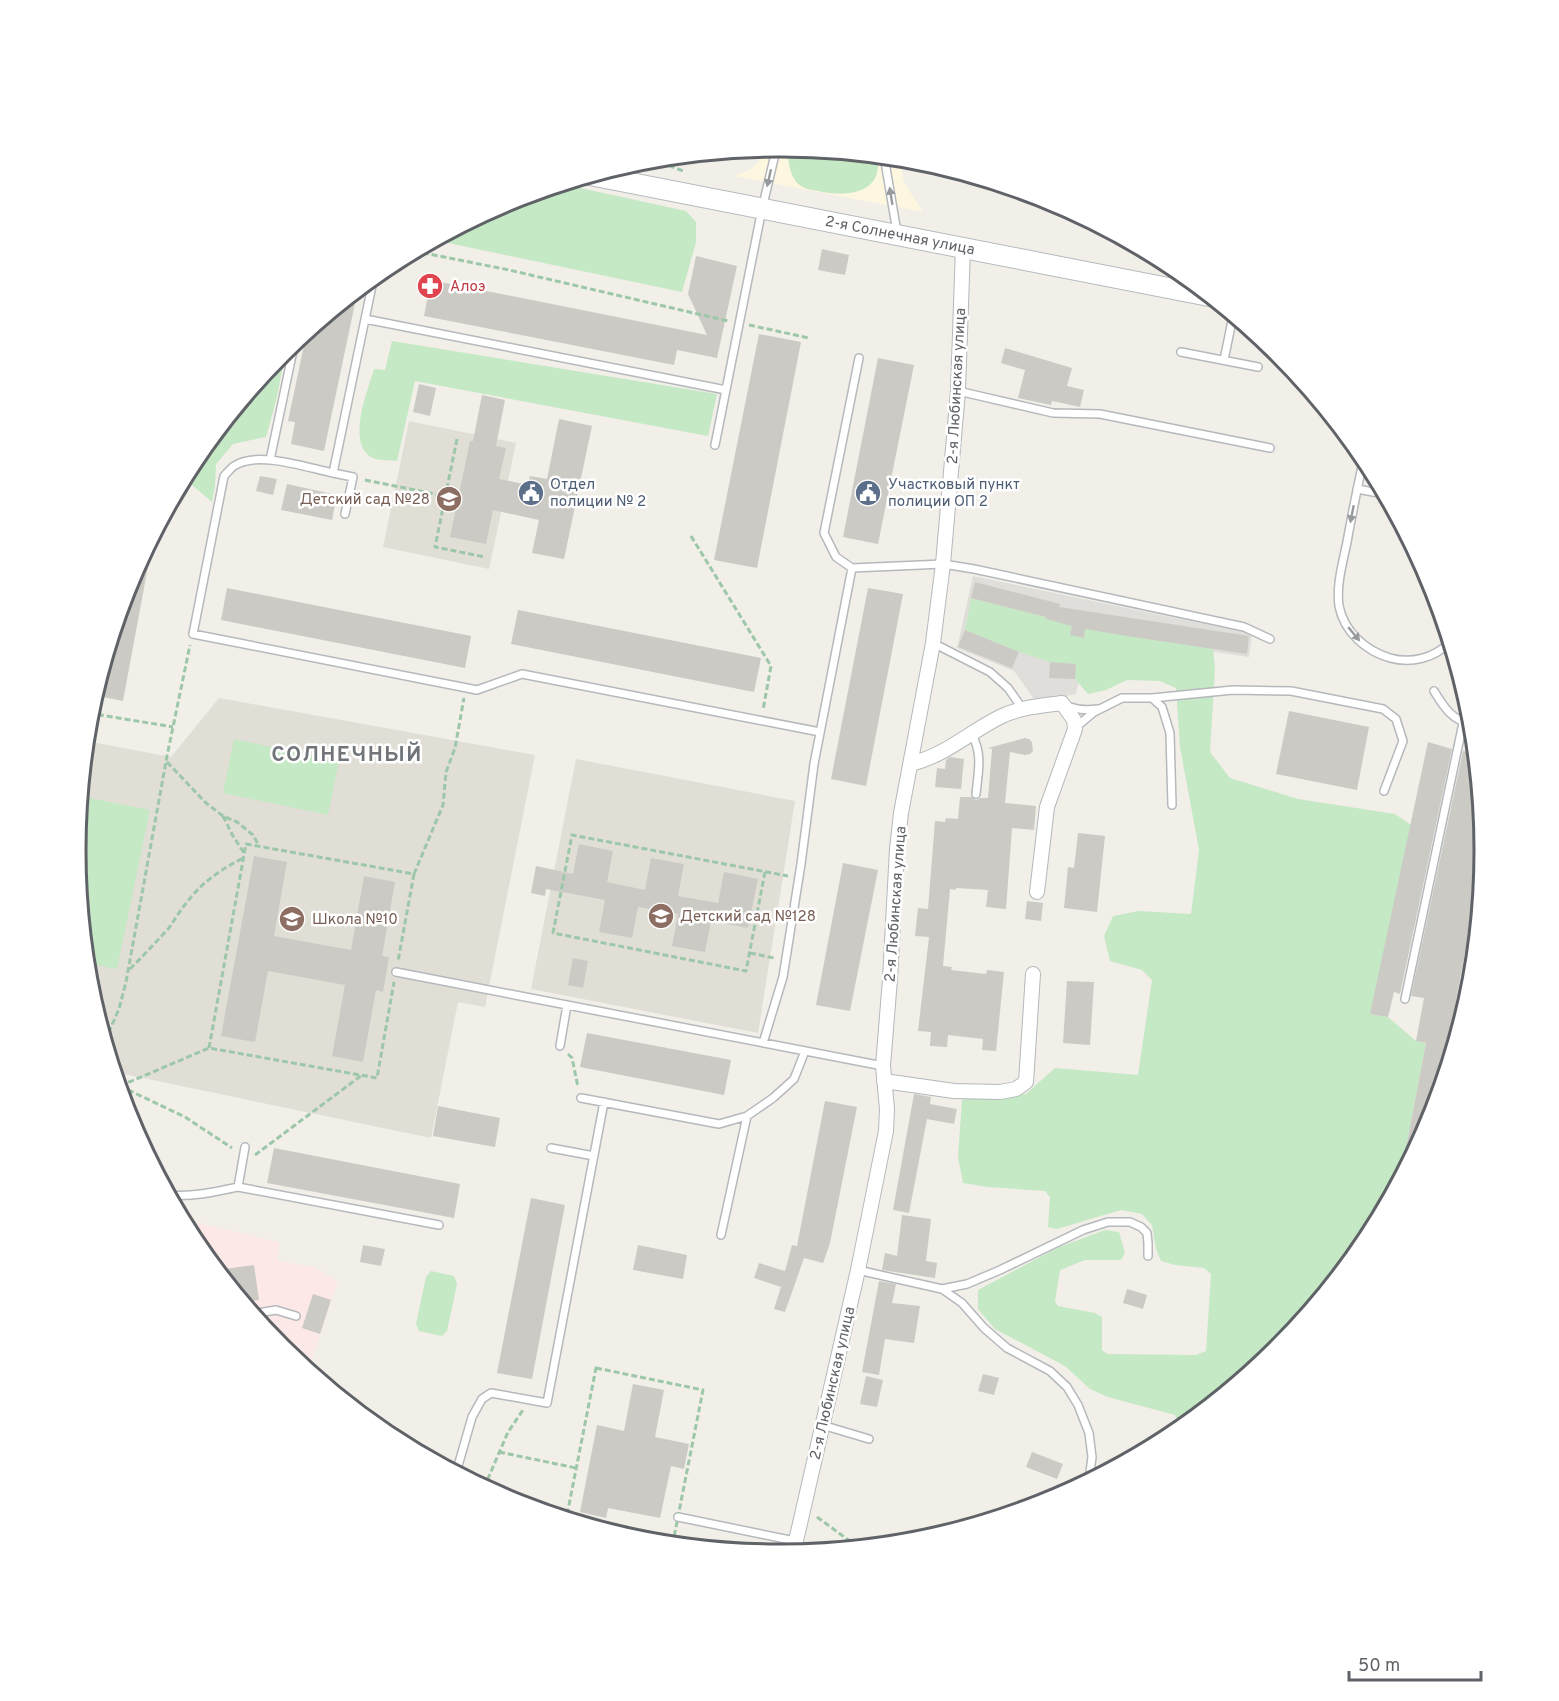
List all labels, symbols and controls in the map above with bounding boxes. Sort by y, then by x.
one-way arrow [764,169,774,187]
one-way arrow [886,186,895,205]
street label: 2-я Солнечная улица [823,213,976,260]
pharmacy icon: Алоэ [415,271,445,301]
place label: Алоэ [450,278,485,297]
street label: 2-я Любинская улица [944,307,971,465]
place label: Отдел полиции № 2 [550,476,646,512]
place label: Участковый пункт полиции ОП 2 [888,476,1020,512]
public building icon: Отдел полиции № 2 [516,478,546,508]
public building icon: Участковый пункт полиции ОП 2 [853,478,883,508]
school or university icon: Детский сад №28 [434,484,464,514]
place label: Детский сад №28 [300,491,430,510]
one-way arrow [1347,505,1356,524]
one-way arrow [1347,626,1360,641]
district label: СОЛНЕЧНЫЙ [271,741,423,769]
street label: 2-я Любинская улица [882,825,911,983]
school or university icon: Детский сад №128 [646,901,676,931]
school or university icon: Школа №10 [277,904,307,934]
place label: Детский сад №128 [680,908,816,927]
place label: Школа №10 [312,911,398,930]
street label: 2-я Любинская улица [807,1305,860,1462]
scale bar [1349,1644,1481,1682]
text: 50 m [1358,1655,1400,1678]

